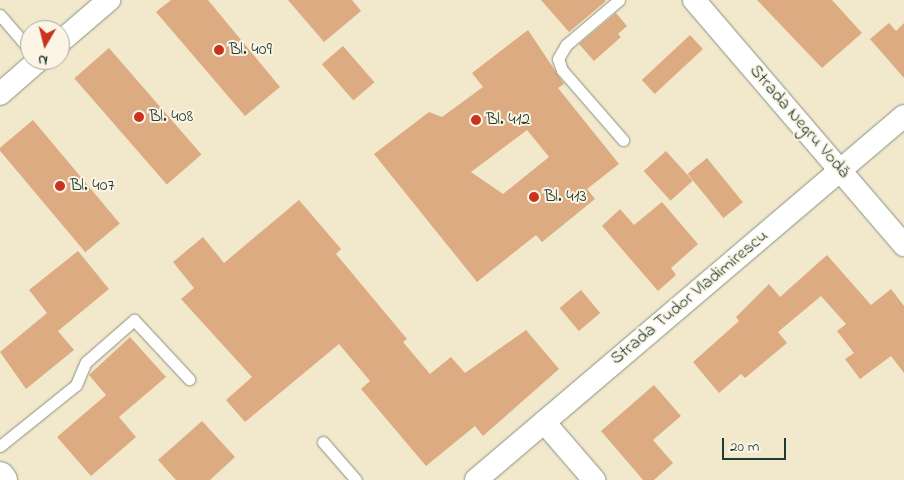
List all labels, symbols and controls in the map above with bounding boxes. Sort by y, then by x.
north arrow [20,20,70,70]
place label: Bl. 409 [229,39,272,61]
marker: Bl. 409 [213,44,225,56]
text: N [37,48,49,70]
street label: Strada Negru Vodă [744,61,854,183]
place label: Bl. 408 [149,106,193,128]
place label: Bl. 412 [486,109,530,131]
marker: Bl. 408 [133,111,145,123]
marker: Bl. 412 [470,114,482,126]
place label: Bl. 407 [70,175,115,197]
marker: Bl. 407 [54,180,66,192]
place label: Bl. 413 [544,186,587,208]
marker: Bl. 413 [528,191,540,203]
street label: Strada Tudor Vladimirescu [607,226,773,370]
scale bar [724,428,788,460]
text: 20 m [730,436,759,458]

